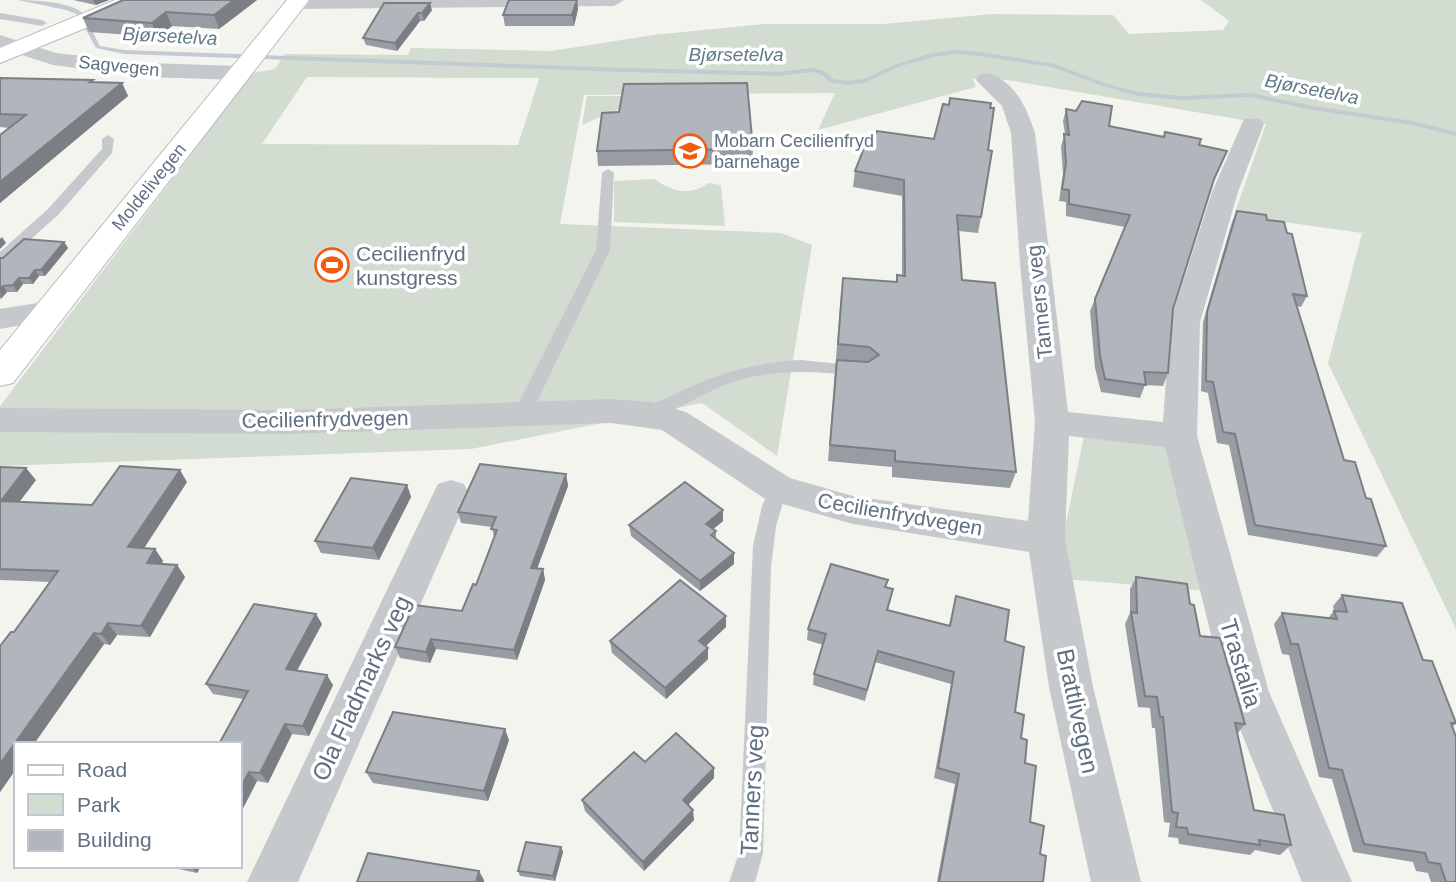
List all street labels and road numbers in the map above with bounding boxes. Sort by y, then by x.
street label: Sagvegen [78,52,160,80]
street label: Moldelivegen [108,139,190,235]
street label: Tanners veg [1022,244,1056,360]
street label: Cecilienfrydvegen [241,406,409,432]
street label: Cecilienfrydvegen [816,488,984,540]
street label: Ola Fladmarks veg [306,591,416,785]
street label: Trastalia [1215,615,1267,711]
street label: Brattlivegen [1052,646,1104,776]
street label: Tanners veg [735,724,769,856]

